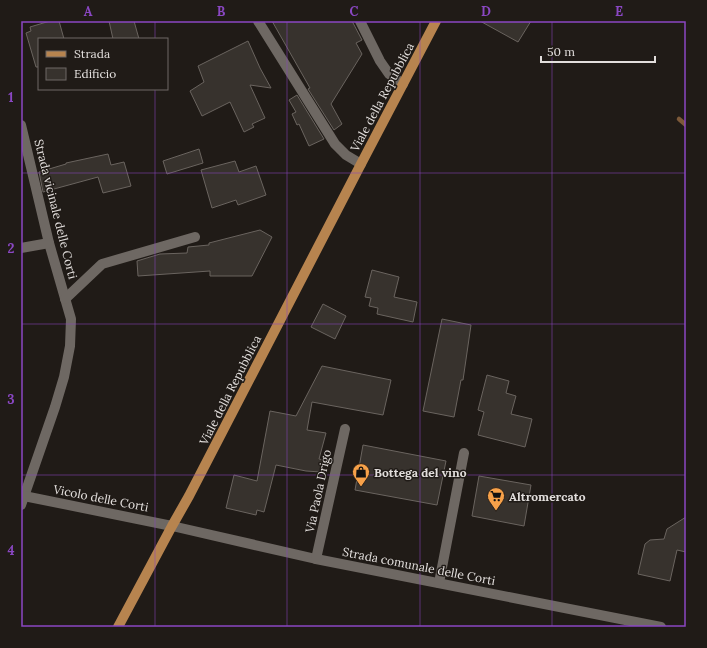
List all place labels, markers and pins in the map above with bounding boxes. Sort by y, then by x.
shop icon: Bottega del vino [351,462,371,487]
place label: Bottega del vino [374,465,467,480]
supermarket icon: Altromercato [486,486,506,511]
place label: Altromercato [509,489,586,504]

